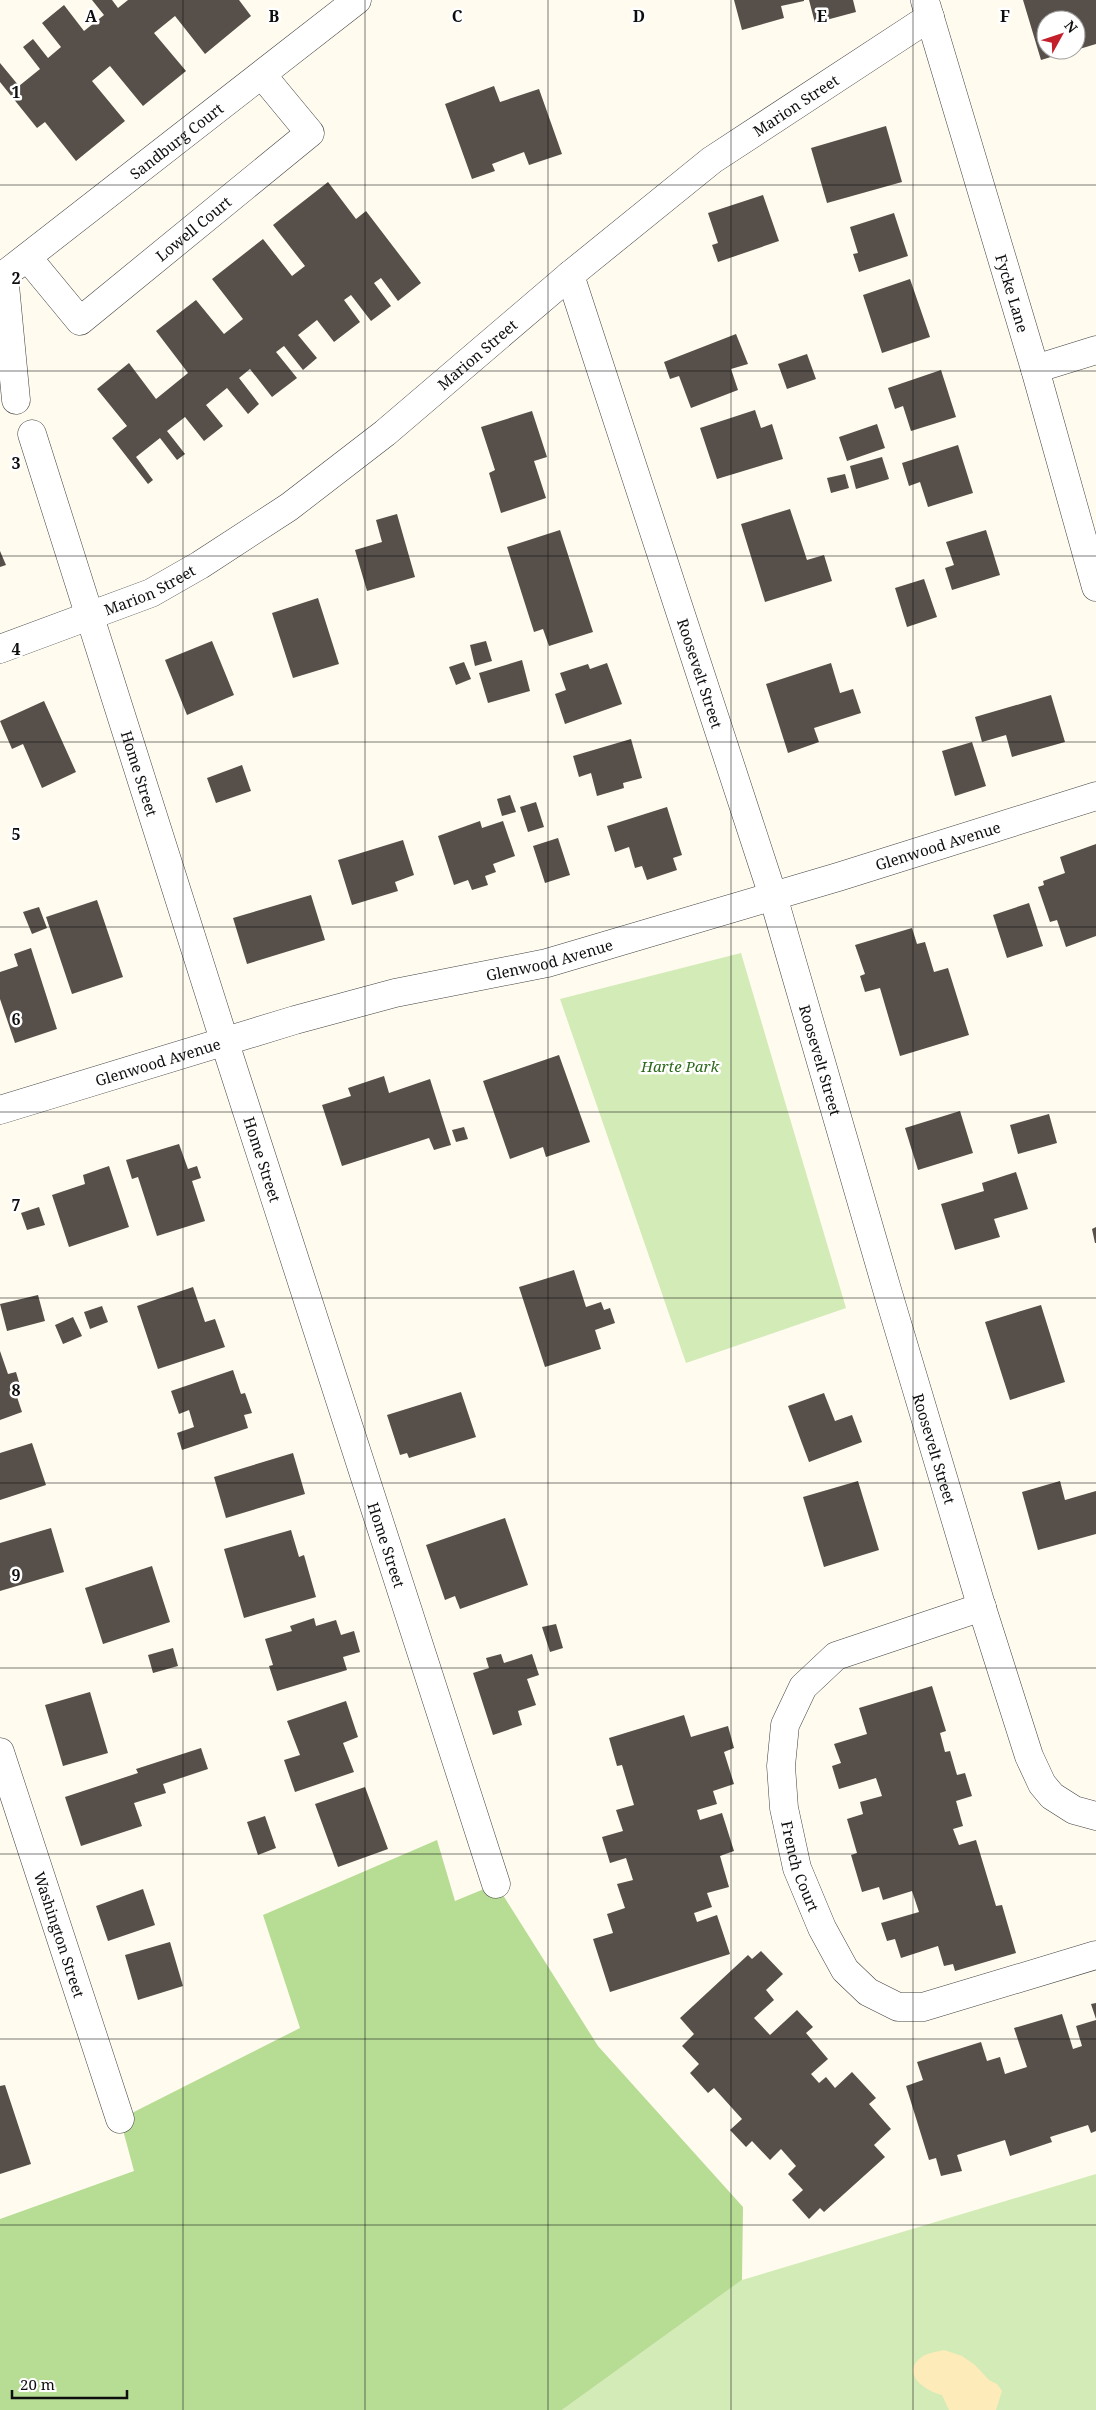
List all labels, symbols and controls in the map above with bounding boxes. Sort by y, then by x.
text: A [85,5,98,27]
text: B [269,5,280,27]
text: C [452,5,463,27]
text: D [633,5,645,27]
text: E [817,5,827,27]
text: F [1000,5,1010,27]
north arrow [1036,10,1086,60]
text: N [1061,16,1082,37]
street label: Marion Street [749,70,842,141]
text: 1 [11,81,21,103]
street label: Sandburg Court [126,98,227,183]
street label: Lowell Court [151,192,235,265]
street label: Fycke Lane [991,252,1033,335]
text: 2 [11,267,21,289]
street label: Marion Street [433,315,521,394]
text: 3 [11,452,21,474]
street label: Marion Street [101,560,199,620]
street label: Roosevelt Street [673,616,727,731]
text: 4 [11,638,21,660]
street label: Home Street [117,728,162,819]
street label: Glenwood Avenue [873,817,1003,875]
text: 5 [11,823,21,845]
street label: Glenwood Avenue [484,934,615,985]
street label: Roosevelt Street [795,1002,846,1118]
text: 6 [11,1008,21,1030]
street label: Glenwood Avenue [93,1033,223,1090]
park label: Harte Park [640,1056,719,1076]
street label: Home Street [239,1114,286,1204]
text: 7 [11,1194,21,1216]
text: 8 [11,1379,21,1401]
street label: Roosevelt Street [908,1391,960,1506]
street label: Home Street [364,1500,410,1590]
text: 9 [11,1564,21,1586]
street label: French Court [777,1819,824,1914]
street label: Washington Street [30,1869,90,2000]
scale bar [12,2368,128,2400]
text: 20 m [20,2374,55,2394]

